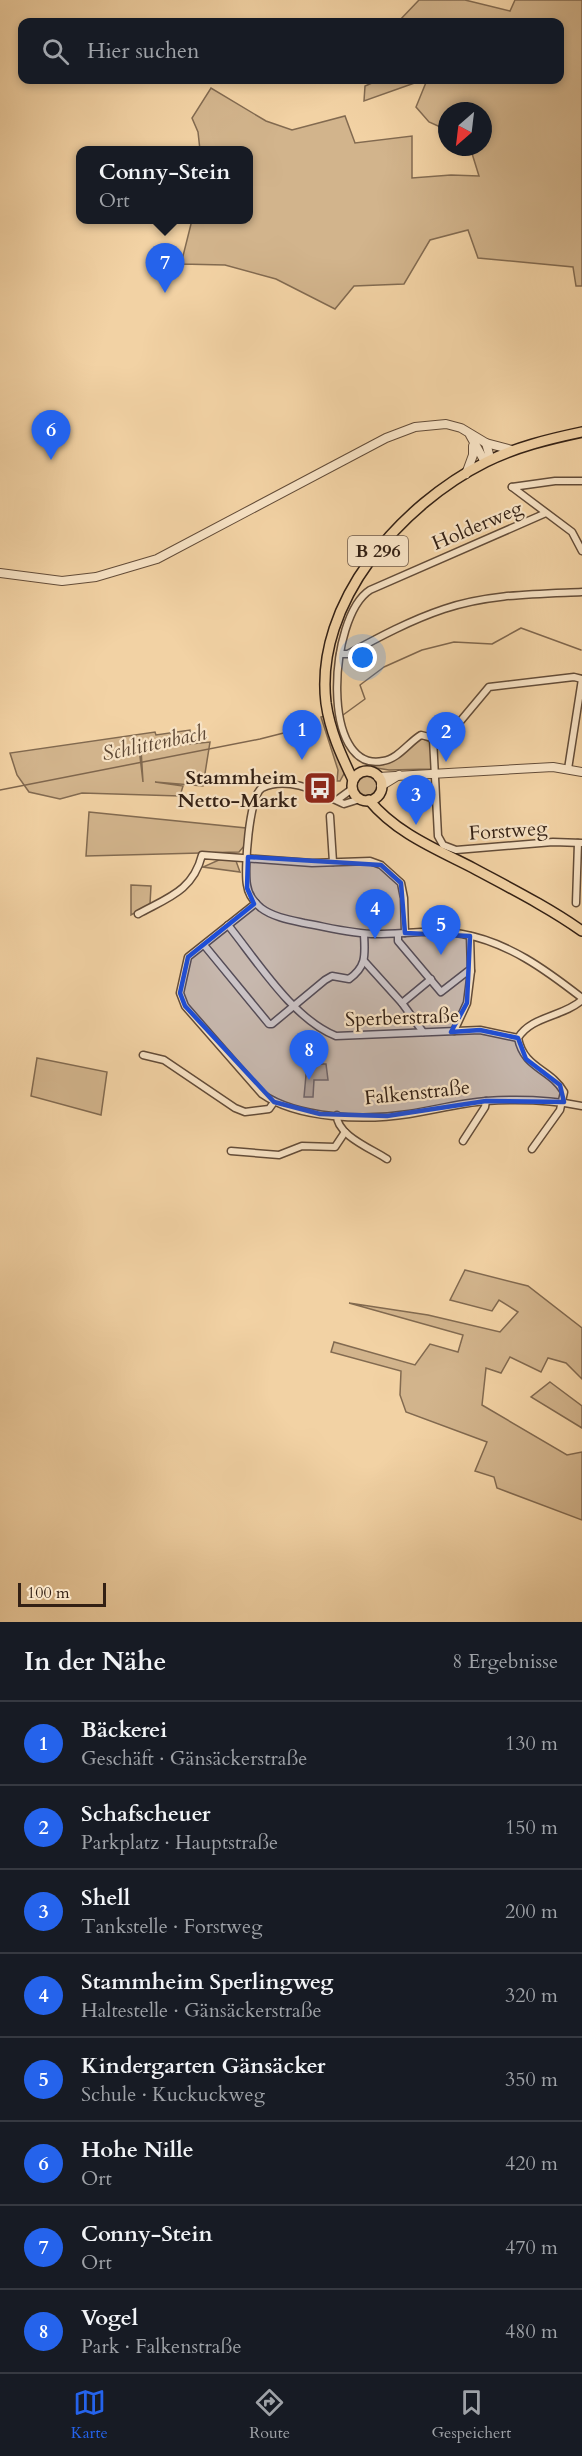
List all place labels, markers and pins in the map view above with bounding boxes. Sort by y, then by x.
pin: 7 [146,244,184,293]
pin: 6 [32,410,70,460]
pin: 1 [282,710,322,760]
pin: 2 [426,712,466,762]
place label: Stammheim Netto-Markt [178,764,298,814]
bus stop icon: Stammheim Netto-Markt [302,770,338,806]
pin: 3 [396,776,436,825]
pin: 4 [356,890,394,939]
pin: 5 [422,906,460,955]
pin: 8 [290,1030,328,1080]

